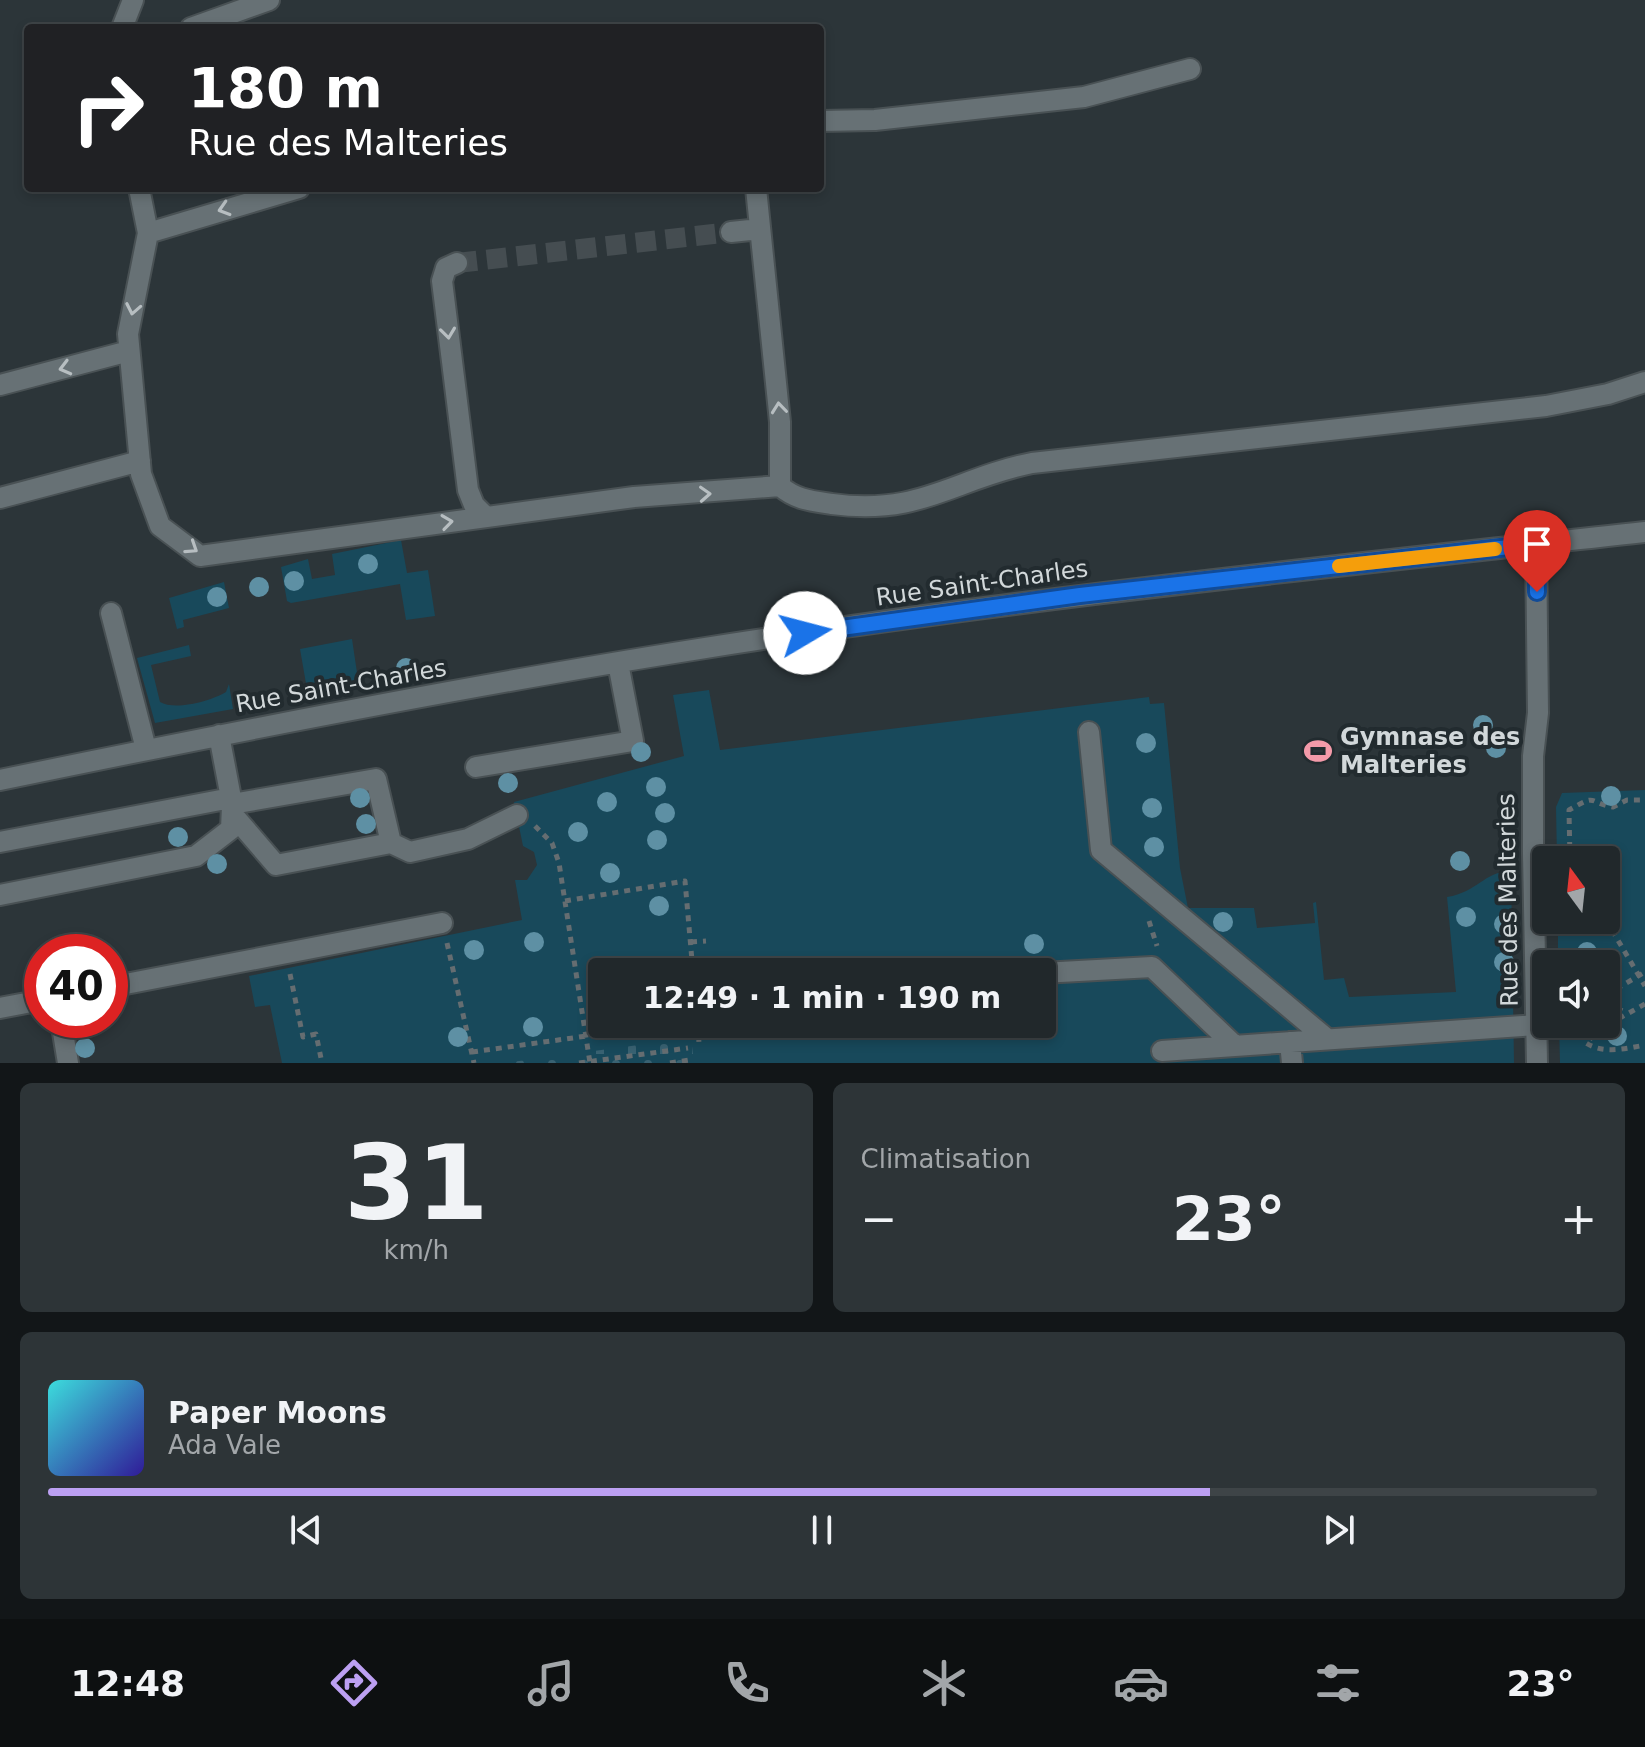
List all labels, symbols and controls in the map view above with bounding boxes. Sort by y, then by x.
text: 180 m [188,55,383,120]
icon: right [56,56,160,160]
text: Rue des Malteries [188,122,508,163]
one-way arrow [217,200,231,216]
one-way arrow [126,303,143,316]
one-way arrow [440,327,457,340]
one-way arrow [58,358,72,375]
one-way arrow [770,401,787,414]
one-way arrow [699,485,712,502]
pin [1503,510,1571,592]
one-way arrow [440,514,454,531]
icon: arrive [1515,522,1559,566]
one-way arrow [183,539,197,554]
street label: Rue Saint-Charles [874,554,1090,612]
position arrow [763,591,847,675]
street label: Rue Saint-Charles [233,654,449,718]
place label: Gymnase des Malteries [1340,723,1520,779]
sports icon: Gymnase des Malteries [1303,736,1333,766]
street label: Rue des Malteries [1492,793,1524,1007]
north arrow [1532,846,1620,934]
map controls [1532,846,1620,1038]
speed limit sign: 40 [24,934,128,1038]
button: sound [1532,950,1620,1038]
text: 12:49 · 1 min · 190 m [643,980,1001,1015]
text: 31 [344,1122,489,1244]
text: Climatisation [861,1144,1031,1174]
text: 23° [1172,1184,1286,1254]
text: − [861,1193,897,1244]
text: + [1560,1193,1597,1244]
text: km/h [383,1235,449,1265]
text: Paper Moons [168,1395,387,1430]
text: Ada Vale [168,1430,281,1460]
icon: previous [284,1508,328,1552]
icon: pause [800,1508,844,1552]
icon: next [1317,1508,1361,1552]
icon: directions [326,1655,382,1711]
icon: music [523,1655,579,1711]
icon: phone [719,1655,775,1711]
icon: climate [916,1655,972,1711]
icon: car [1113,1655,1169,1711]
icon: filters [1310,1655,1366,1711]
text: 12:48 [70,1663,185,1704]
text: 23° [1506,1663,1575,1704]

